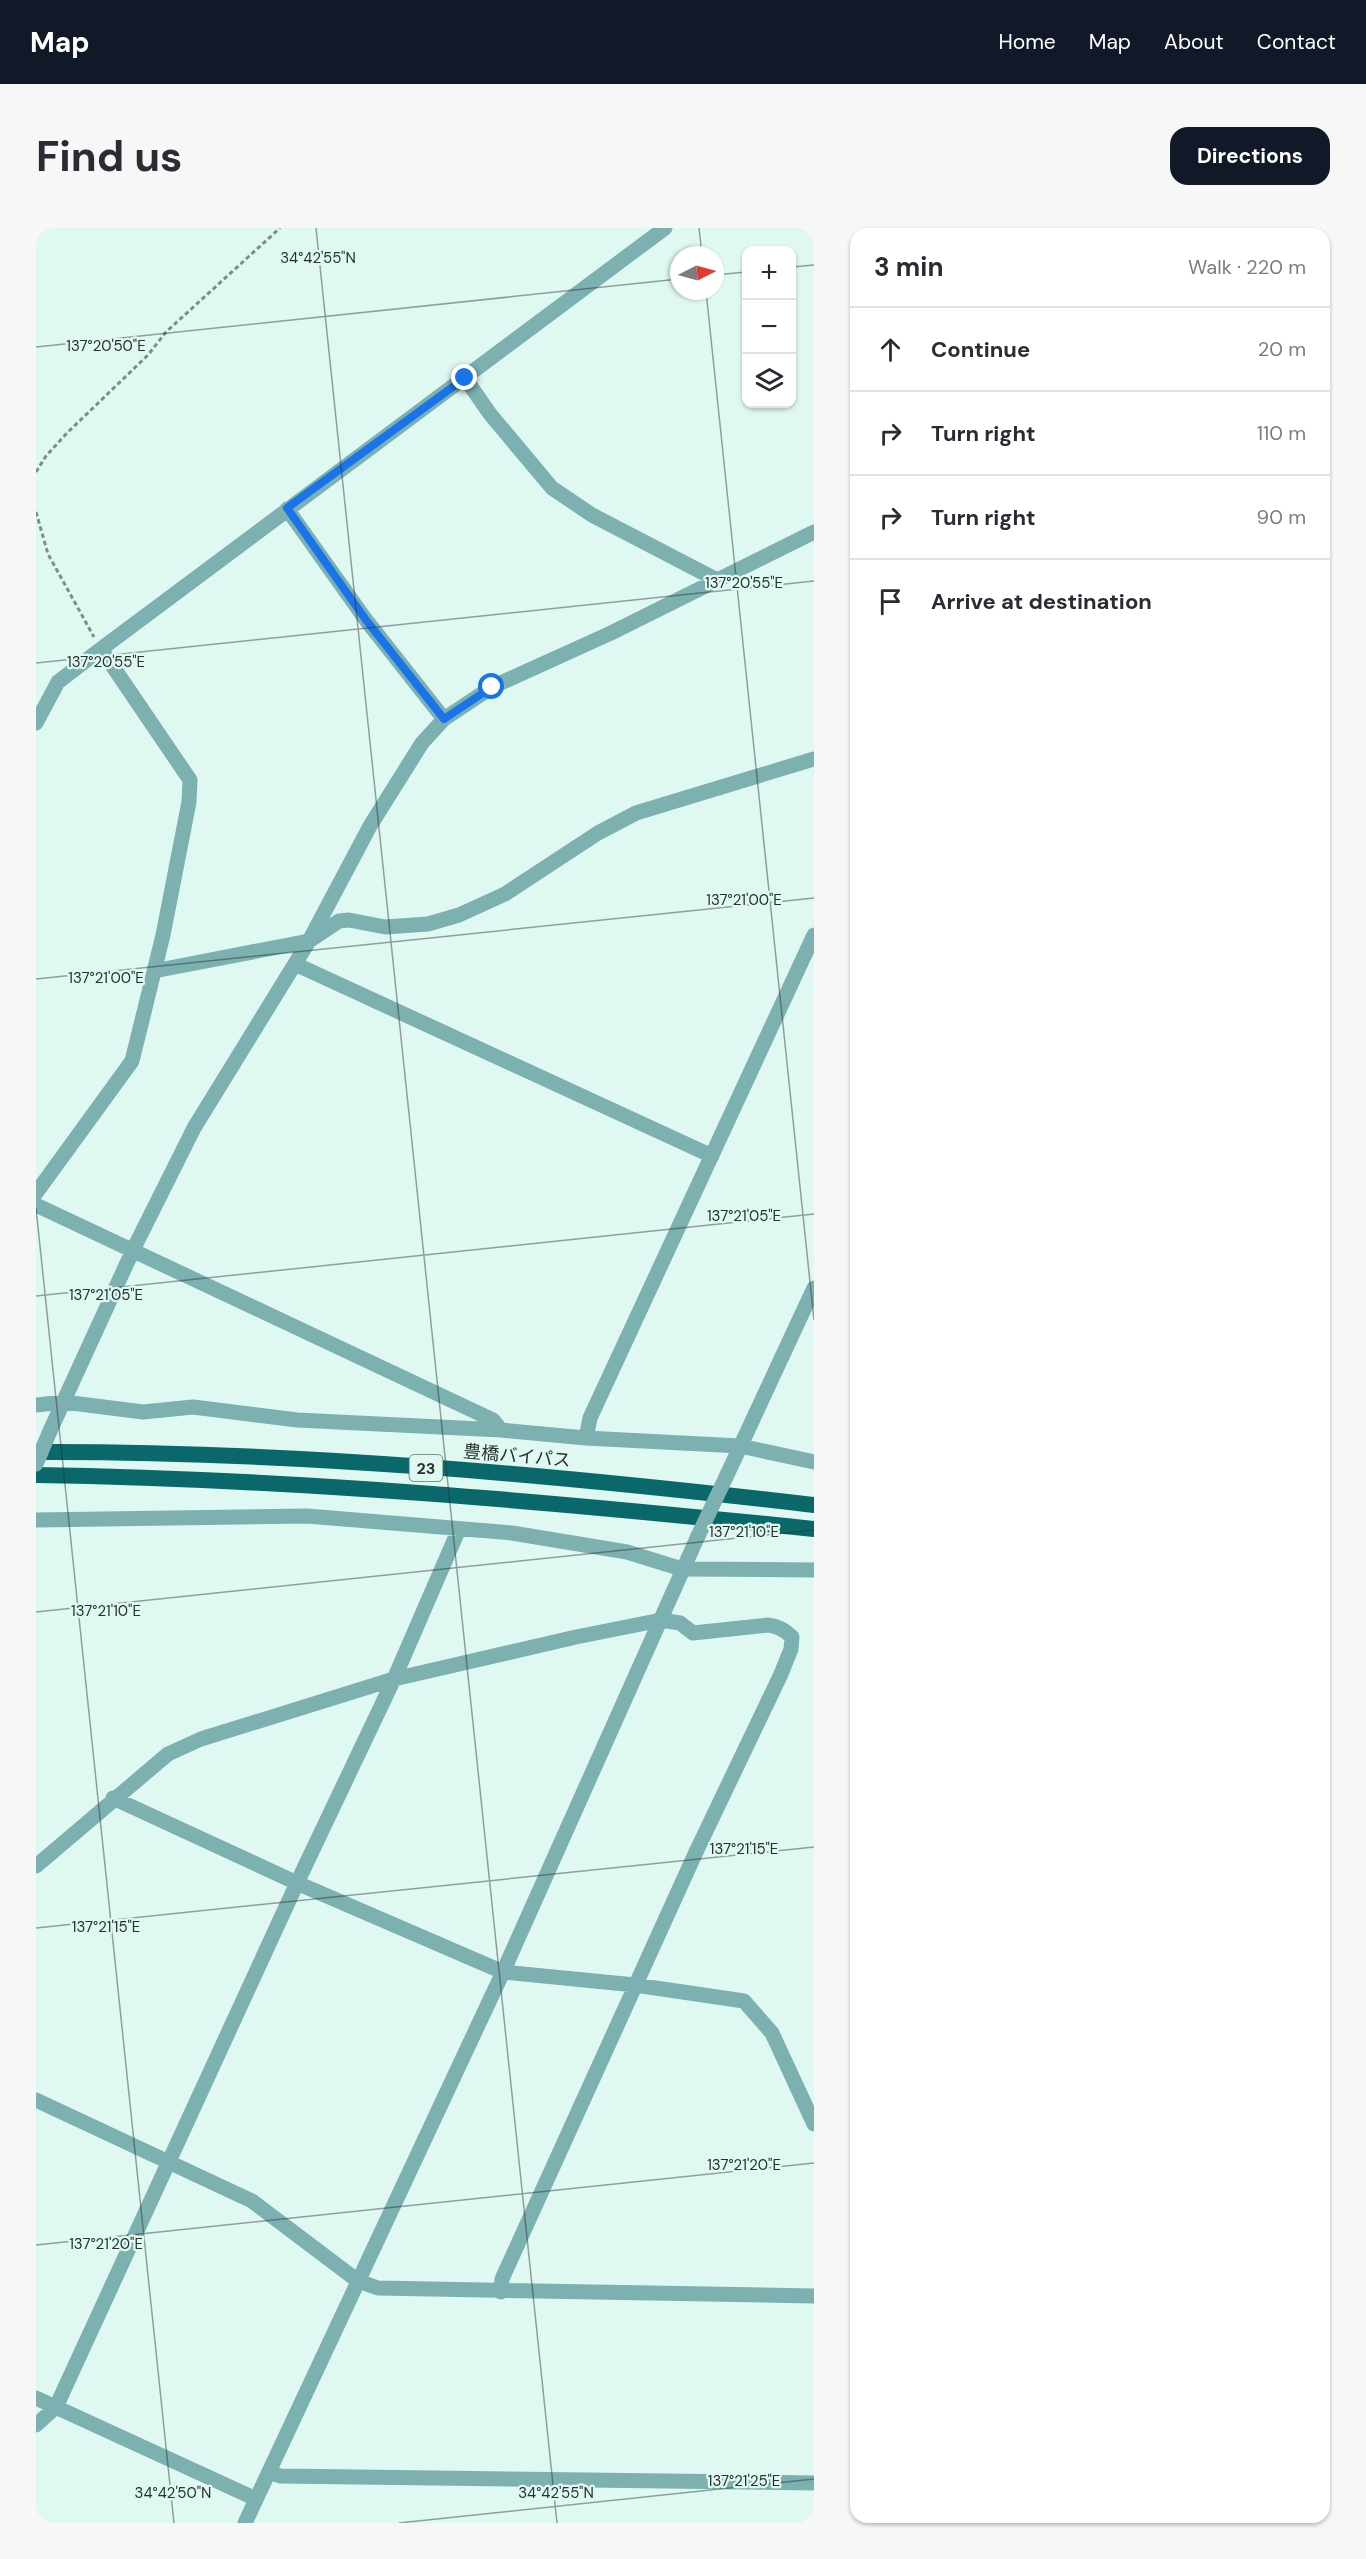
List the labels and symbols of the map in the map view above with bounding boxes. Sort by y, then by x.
north arrow [670,246,724,300]
text: 34°42'55"N [280,248,356,268]
text: 137°20'50"E [66,336,146,356]
route end [451,364,477,390]
text: 137°20'55"E [705,573,783,593]
text: 137°20'55"E [67,652,145,672]
route start [478,673,504,699]
text: 137°21'00"E [706,890,782,910]
text: 137°21'00"E [68,968,144,988]
text: 137°21'05"E [707,1206,781,1226]
text: 137°21'05"E [69,1285,143,1305]
street label: 豊橋バイパス [462,1439,572,1473]
road number: 23 [410,1455,442,1481]
text: 137°21'10"E [709,1522,779,1542]
text: 137°21'10"E [71,1601,141,1621]
text: 137°21'15"E [710,1839,778,1859]
text: 137°21'15"E [72,1917,140,1937]
text: 137°21'20"E [707,2155,781,2175]
text: 137°21'20"E [69,2234,143,2254]
text: 137°21'25"E [708,2471,780,2491]
text: 34°42'50"N [135,2483,211,2503]
text: 34°42'55"N [518,2483,594,2503]

